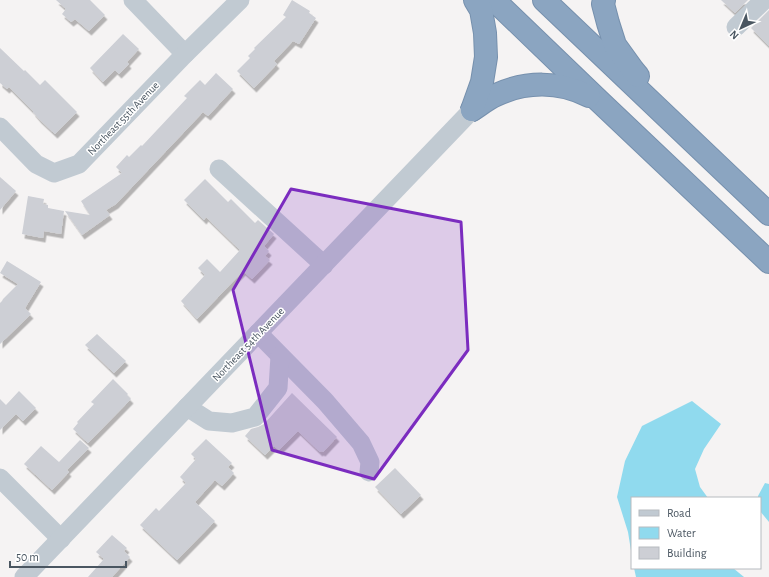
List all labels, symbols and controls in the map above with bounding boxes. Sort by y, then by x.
north arrow [721,8,761,48]
text: N [728,28,741,41]
street label: Northeast 55th Avenue [86,80,161,157]
street label: Northeast 54th Avenue [210,305,286,383]
legend [631,497,761,569]
text: Road [667,507,691,519]
text: Water [667,527,696,539]
scale bar [10,543,126,569]
text: Building [667,547,707,559]
text: 50 m [16,551,39,563]

